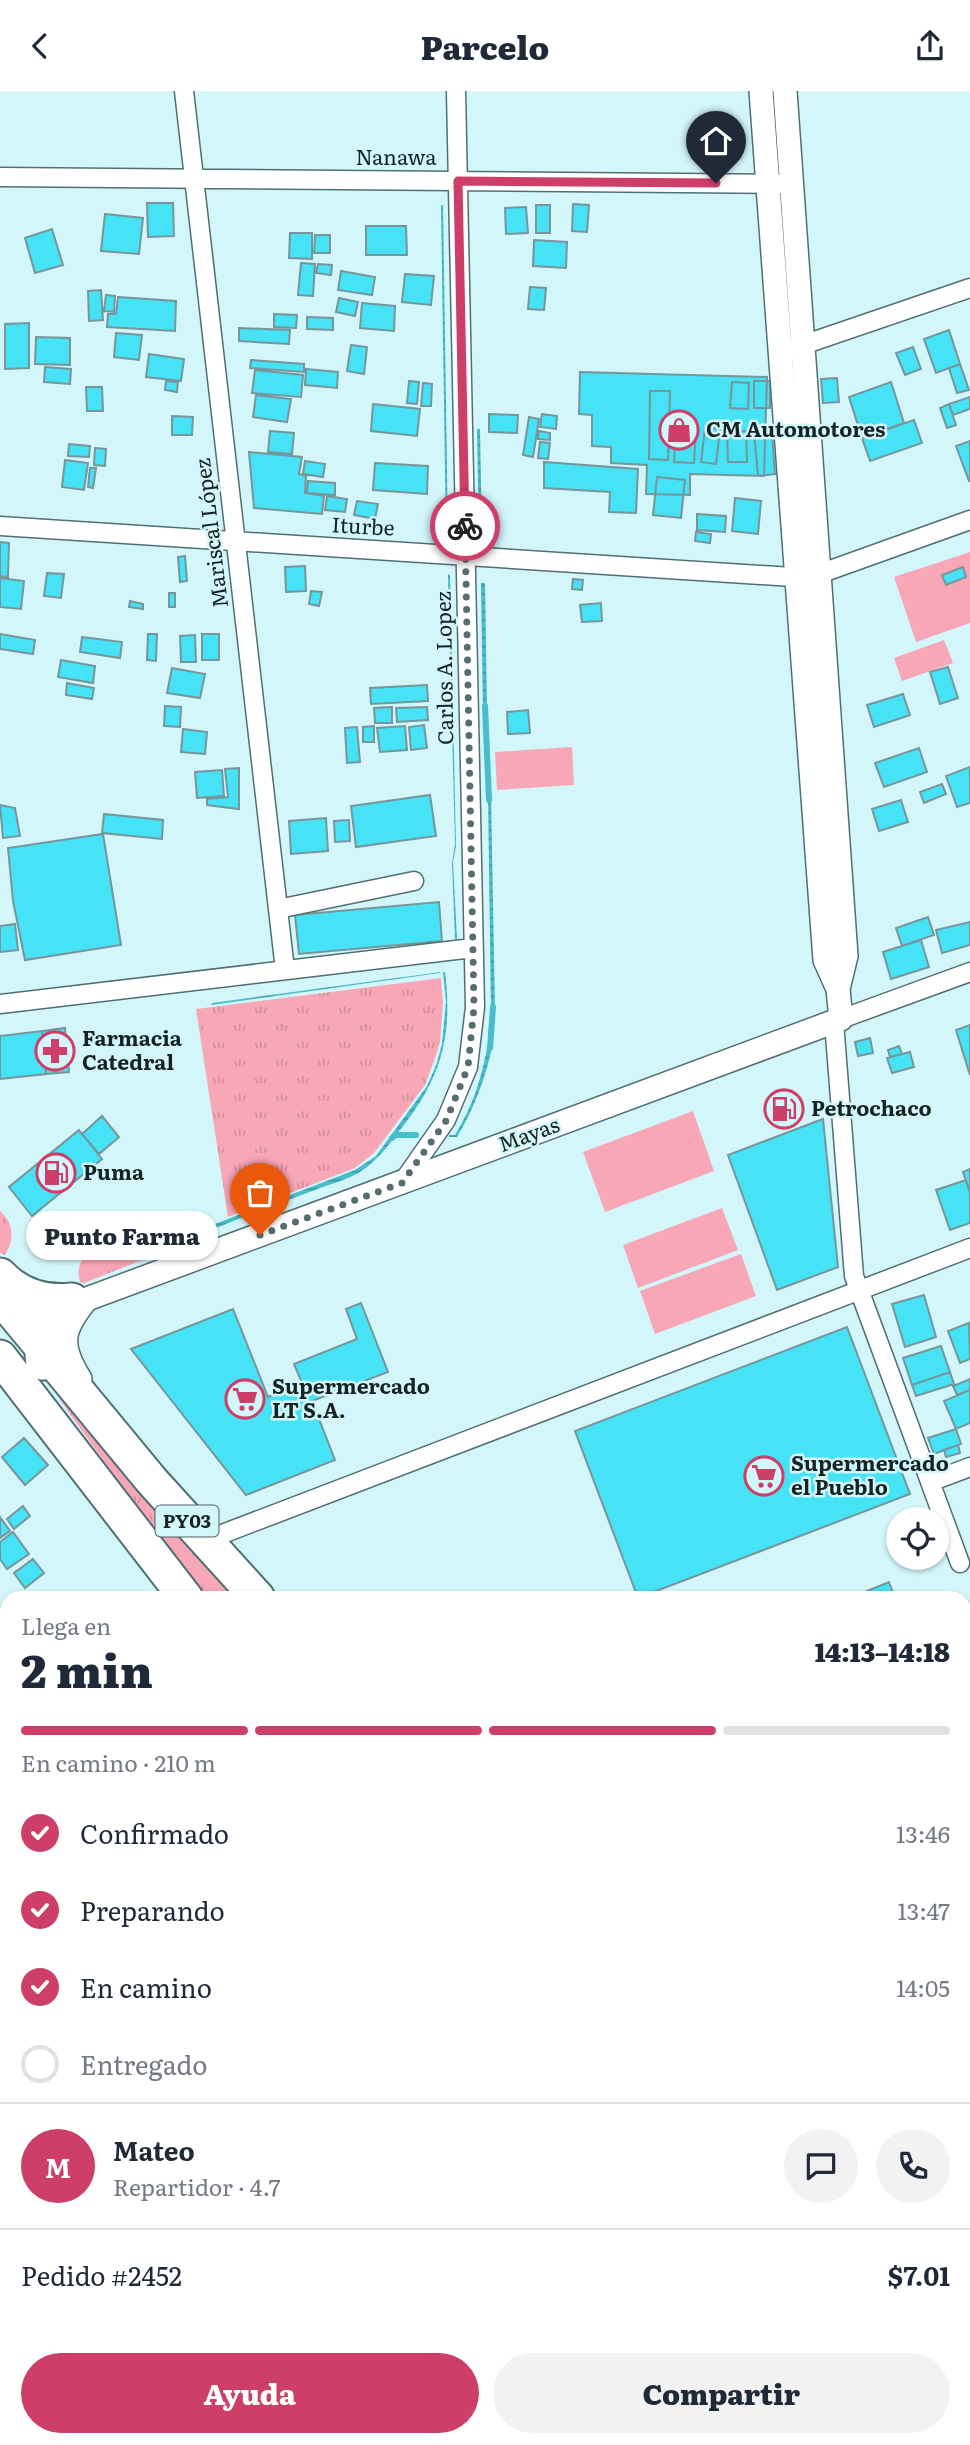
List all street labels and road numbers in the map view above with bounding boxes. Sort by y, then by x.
street label: Nanawa [355,140,437,171]
street label: Mariscal López [185,457,234,610]
street label: Iturbe [331,507,395,542]
street label: Carlos A. Lopez [426,591,459,745]
street label: Mayas [493,1107,563,1158]
road number: PY03 [156,1505,218,1537]

